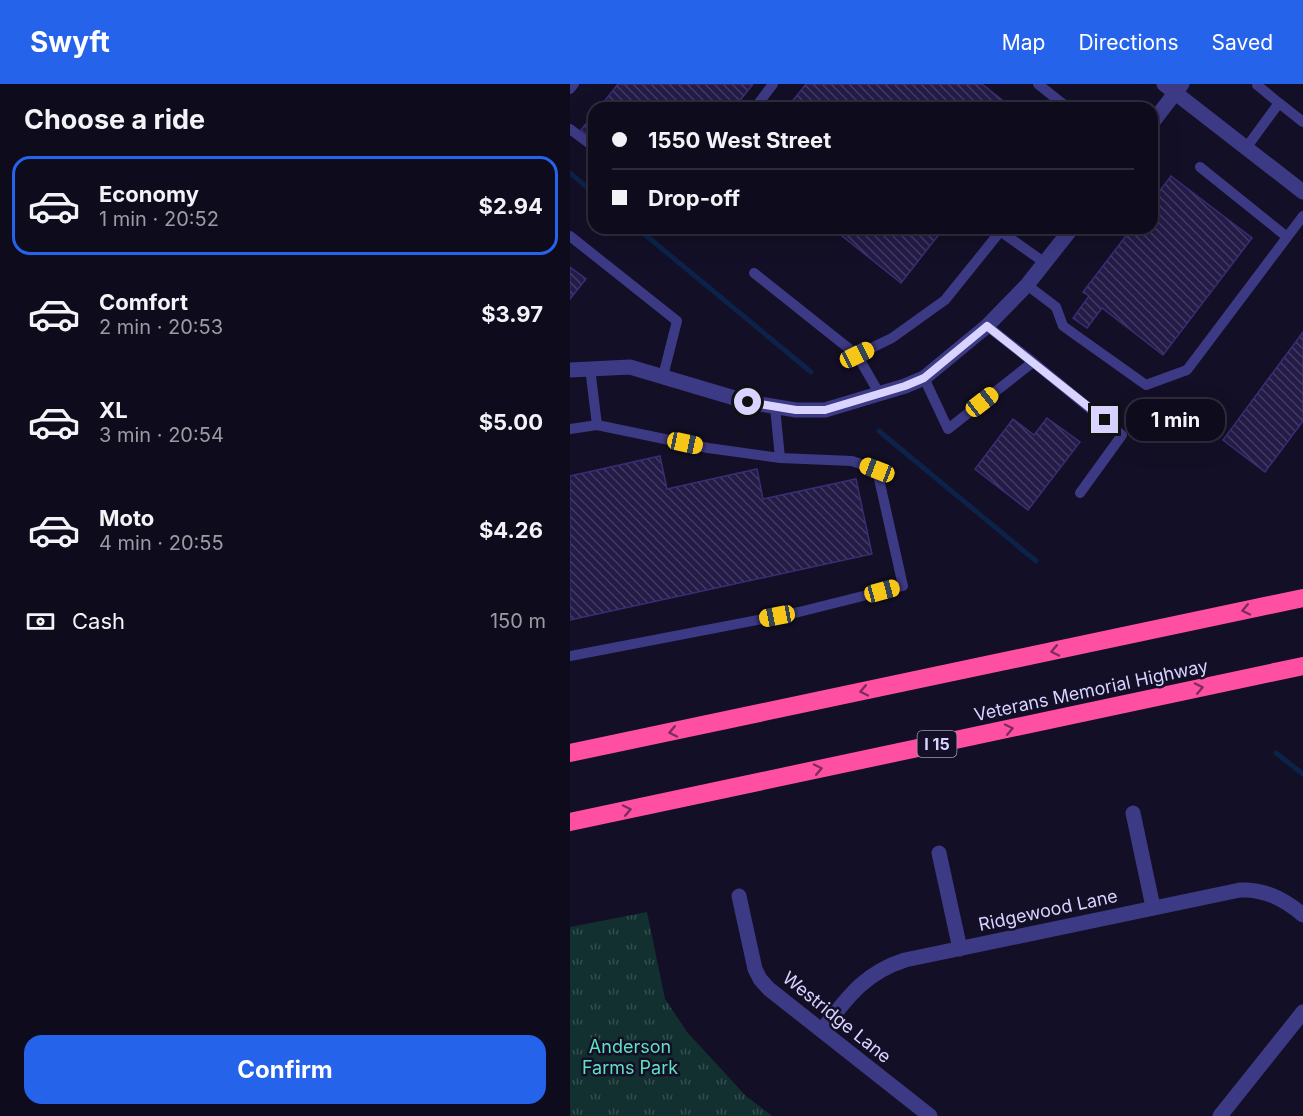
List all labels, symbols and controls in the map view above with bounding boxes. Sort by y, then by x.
text: Swyft [30,25,110,59]
text: Map [1002,30,1045,55]
text: Directions [1078,30,1179,55]
text: Saved [1212,30,1273,55]
text: Choose a ride [24,103,205,136]
text: 1550 West Street [648,127,831,153]
icon: car [27,179,81,233]
text: Economy [99,181,199,207]
text: Drop-off [648,185,740,211]
text: $2.94 [479,193,543,219]
text: 1 min · 20:52 [99,207,219,231]
icon: car [27,287,81,341]
text: Comfort [99,289,188,315]
text: $3.97 [481,301,543,327]
text: 2 min · 20:53 [99,315,223,339]
car [837,339,877,371]
car [962,384,1002,420]
route start [734,388,761,415]
icon: car [27,395,81,449]
text: XL [99,397,128,423]
callout: 1 min [1126,399,1225,441]
route end [1091,406,1118,433]
text: 1 min [1151,408,1200,432]
text: $5.00 [479,409,543,435]
text: 3 min · 20:54 [99,423,224,447]
car [666,430,704,456]
car [857,455,897,485]
icon: car [27,503,81,557]
text: Moto [99,505,154,531]
text: $4.26 [479,517,543,543]
text: 4 min · 20:55 [99,531,224,555]
car [862,578,902,604]
one-way arrow [1241,603,1251,616]
car [758,604,796,628]
icon: cash [24,605,57,638]
text: Cash [72,608,125,634]
text: 150 m [490,609,546,633]
one-way arrow [1050,643,1060,656]
street label: Veterans Memorial Highway [972,655,1210,725]
one-way arrow [1194,682,1204,695]
one-way arrow [860,684,870,697]
one-way arrow [1003,723,1013,736]
one-way arrow [669,724,679,737]
road number: I 15 [918,731,956,757]
one-way arrow [813,764,823,777]
one-way arrow [622,804,632,817]
street label: Ridgewood Lane [977,885,1119,935]
street label: Westridge Lane [779,967,895,1067]
button: Confirm [24,1035,546,1104]
park label: Anderson Farms Park [582,1036,678,1078]

